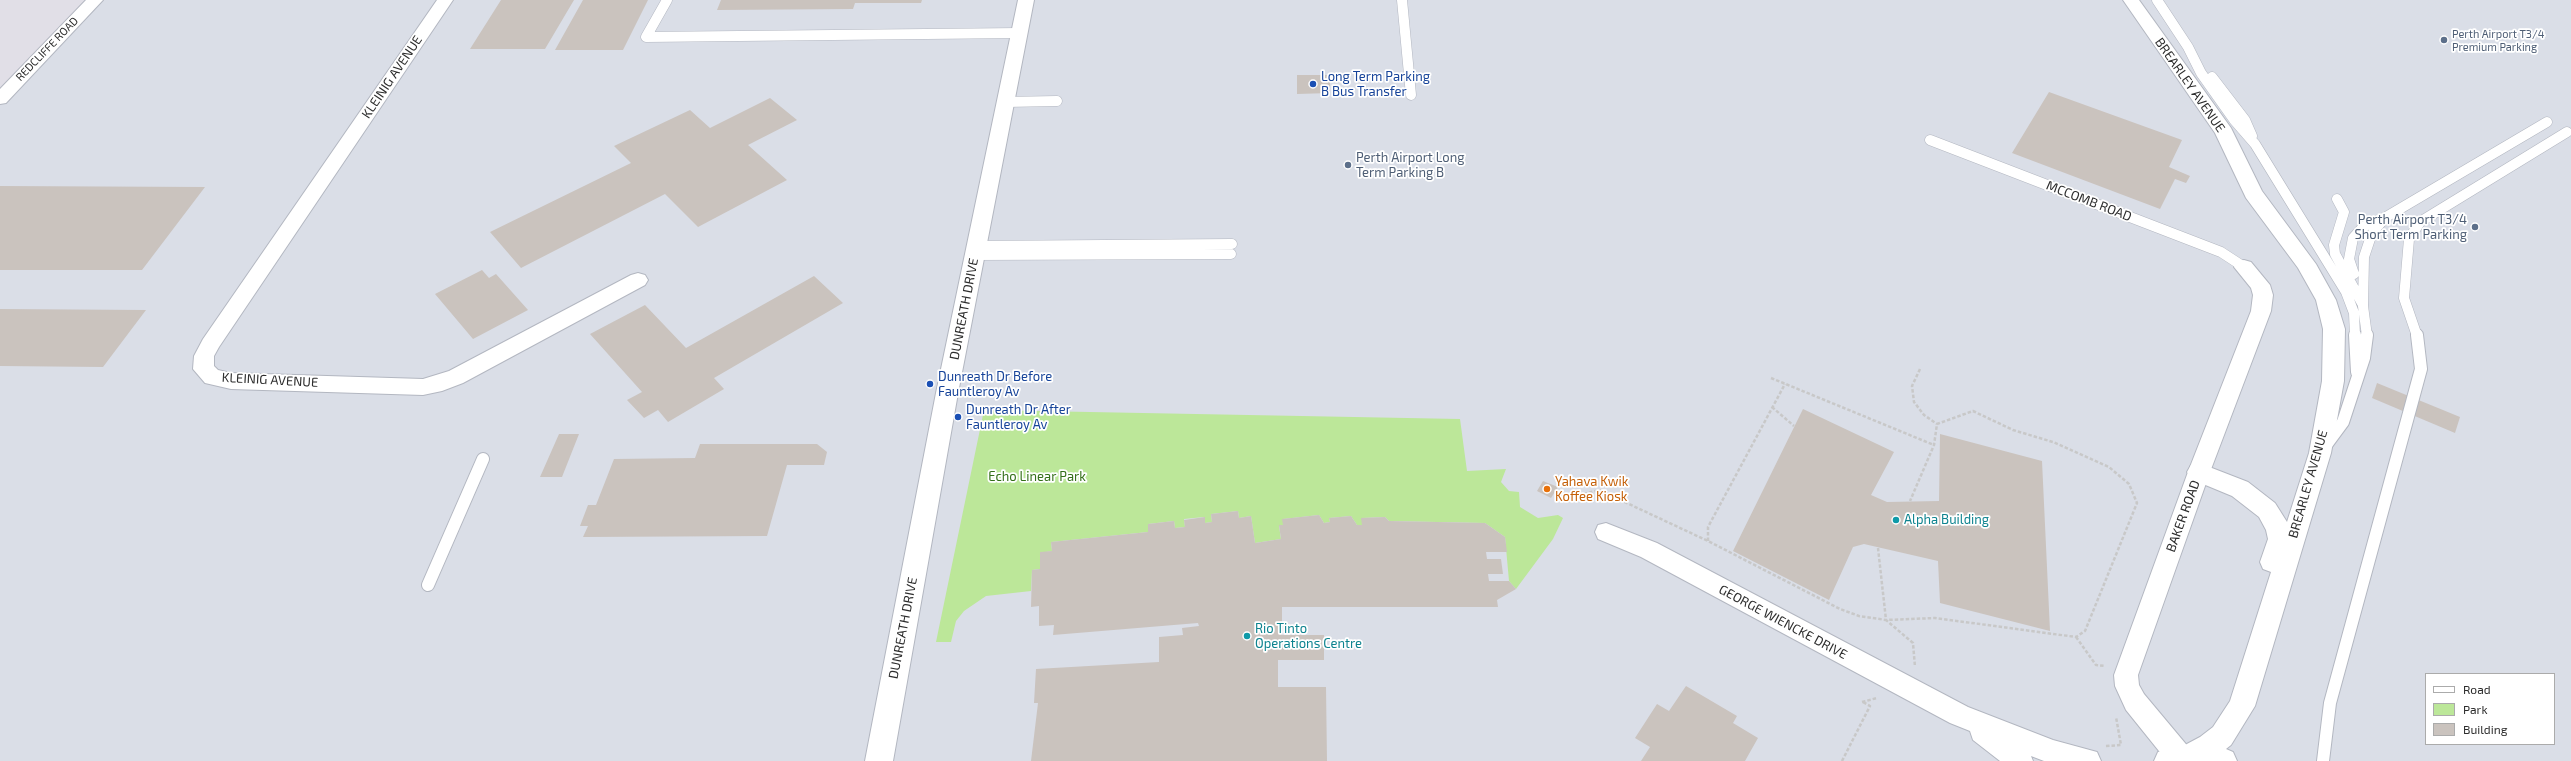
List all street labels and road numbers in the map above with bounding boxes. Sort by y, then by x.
street label: REDCLIFFE ROAD [13,14,81,84]
street label: KLEINIG AVENUE [359,33,425,121]
street label: BREARLEY AVENUE [2152,35,2228,135]
street label: MCCOMB ROAD [2044,178,2134,224]
street label: DUNREATH DRIVE [946,257,982,361]
street label: KLEINIG AVENUE [221,370,319,390]
street label: BREARLEY AVENUE [2285,428,2331,540]
street label: BAKER ROAD [2163,478,2203,554]
street label: DUNREATH DRIVE [885,576,921,680]
street label: GEORGE WIENCKE DRIVE [1716,582,1850,662]

